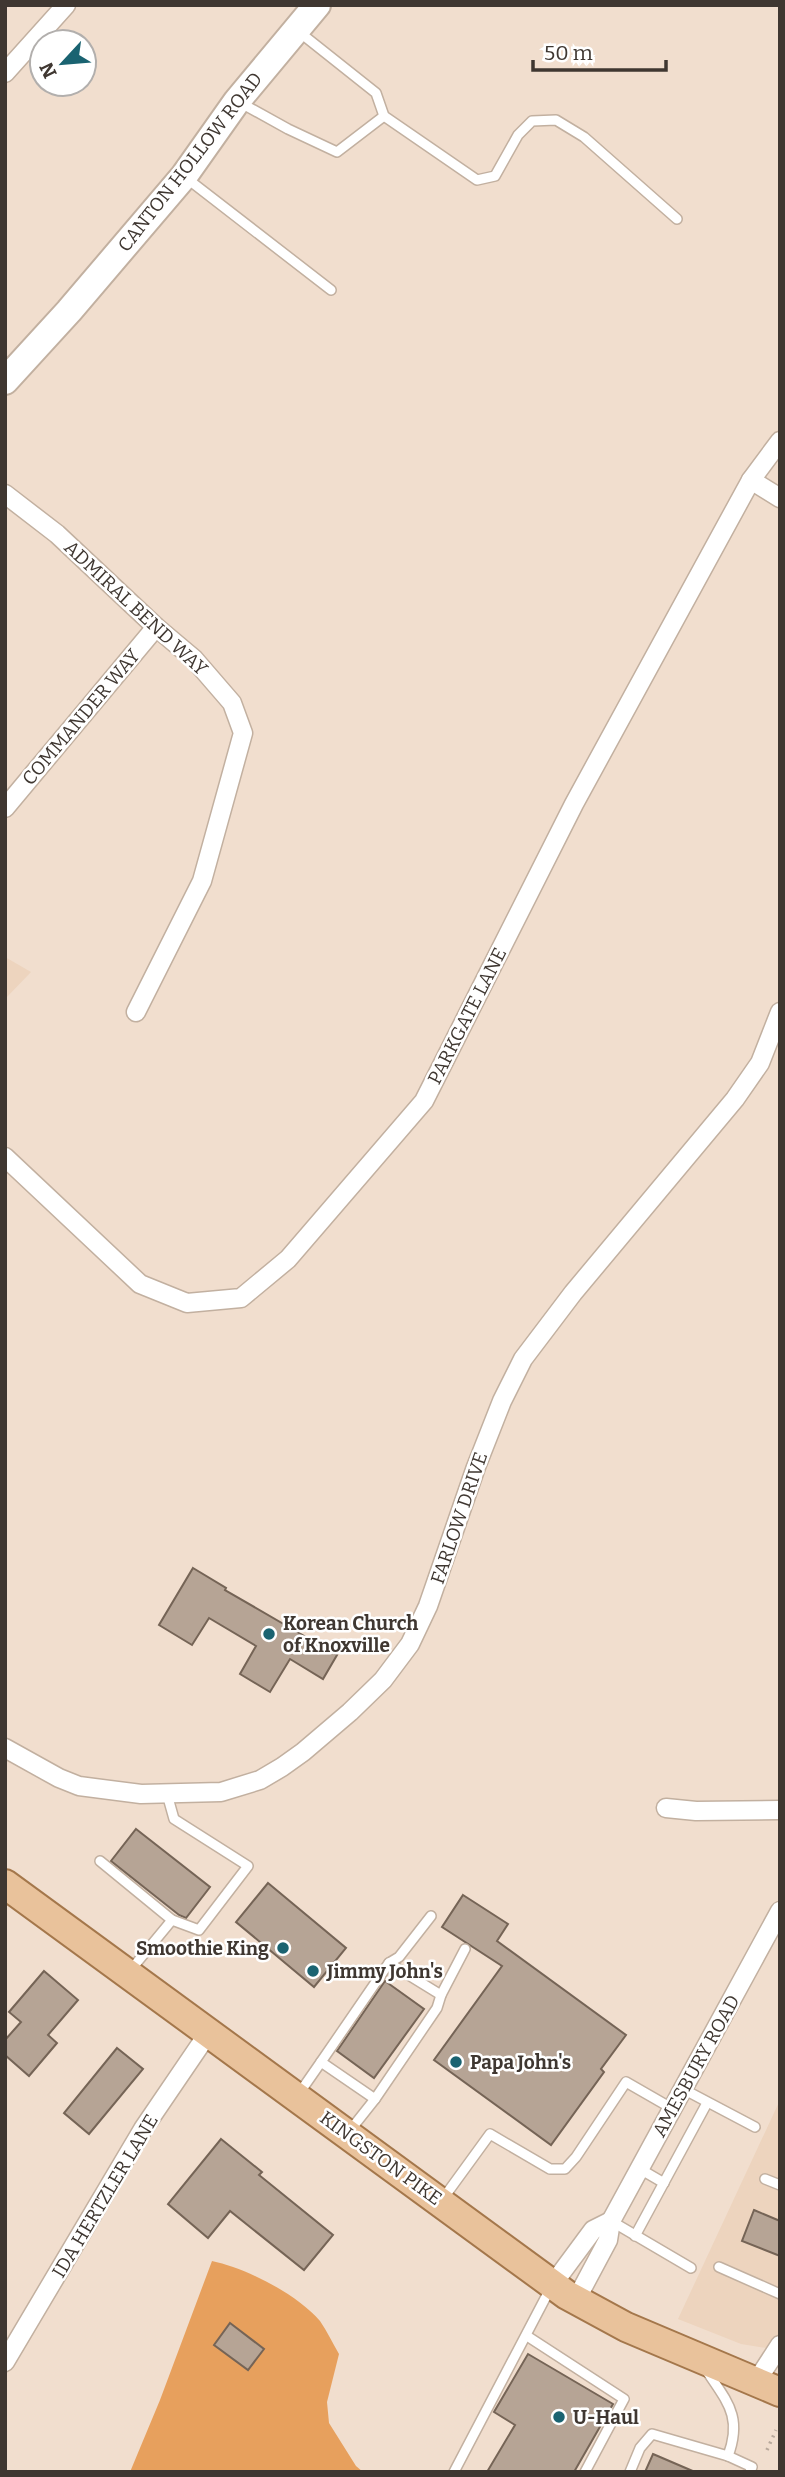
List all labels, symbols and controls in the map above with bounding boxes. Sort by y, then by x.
north arrow [28,28,98,98]
scale bar [533,28,666,72]
text: 50 m [544,40,593,66]
text: N [34,58,62,82]
street label: CANTON HOLLOW ROAD [113,68,267,256]
street label: ADMIRAL BEND WAY [60,536,213,681]
street label: COMMANDER WAY [17,644,145,790]
street label: PARKGATE LANE [423,944,511,1088]
street label: FARLOW DRIVE [426,1449,492,1587]
place label: Korean Church of Knoxville [283,1612,418,1657]
marker: Korean Church of Knoxville [261,1626,277,1642]
place label: Smoothie King [136,1937,269,1960]
marker: Smoothie King [275,1940,291,1956]
place label: Jimmy John's [326,1960,443,1983]
marker: Jimmy John's [305,1963,321,1979]
street label: AMESBURY ROAD [647,1991,745,2141]
place label: Papa John's [470,2051,571,2074]
marker: Papa John's [448,2054,464,2070]
street label: KINGSTON PIKE [316,2106,446,2210]
street label: IDA HERTZLER LANE [47,2110,163,2282]
place label: U-Haul [573,2406,639,2429]
marker: U-Haul [551,2409,567,2425]

